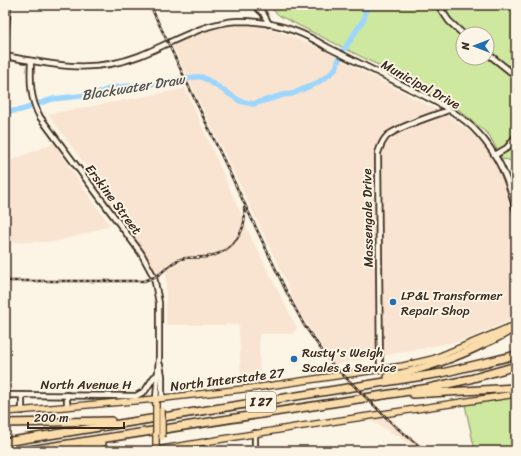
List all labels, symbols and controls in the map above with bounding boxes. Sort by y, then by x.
north arrow [455,26,495,66]
text: N [456,42,475,51]
street label: Municipal Drive [377,53,465,116]
water label: Blackwater Draw [80,67,189,108]
street label: Erskine Street [79,159,148,240]
street label: Massengale Drive [355,168,380,268]
place label: LP&L Transformer Repair Shop [401,284,502,322]
marker: LP&L Transformer Repair Shop [388,297,398,307]
place label: Rusty's Weigh Scales & Service [302,341,397,379]
marker: Rusty's Weigh Scales & Service [289,354,299,364]
street label: North Interstate 27 [169,361,287,398]
street label: North Avenue H [41,373,132,396]
road number: I 27 [246,392,276,412]
scale bar [28,404,124,430]
text: 200 m [34,407,68,429]

